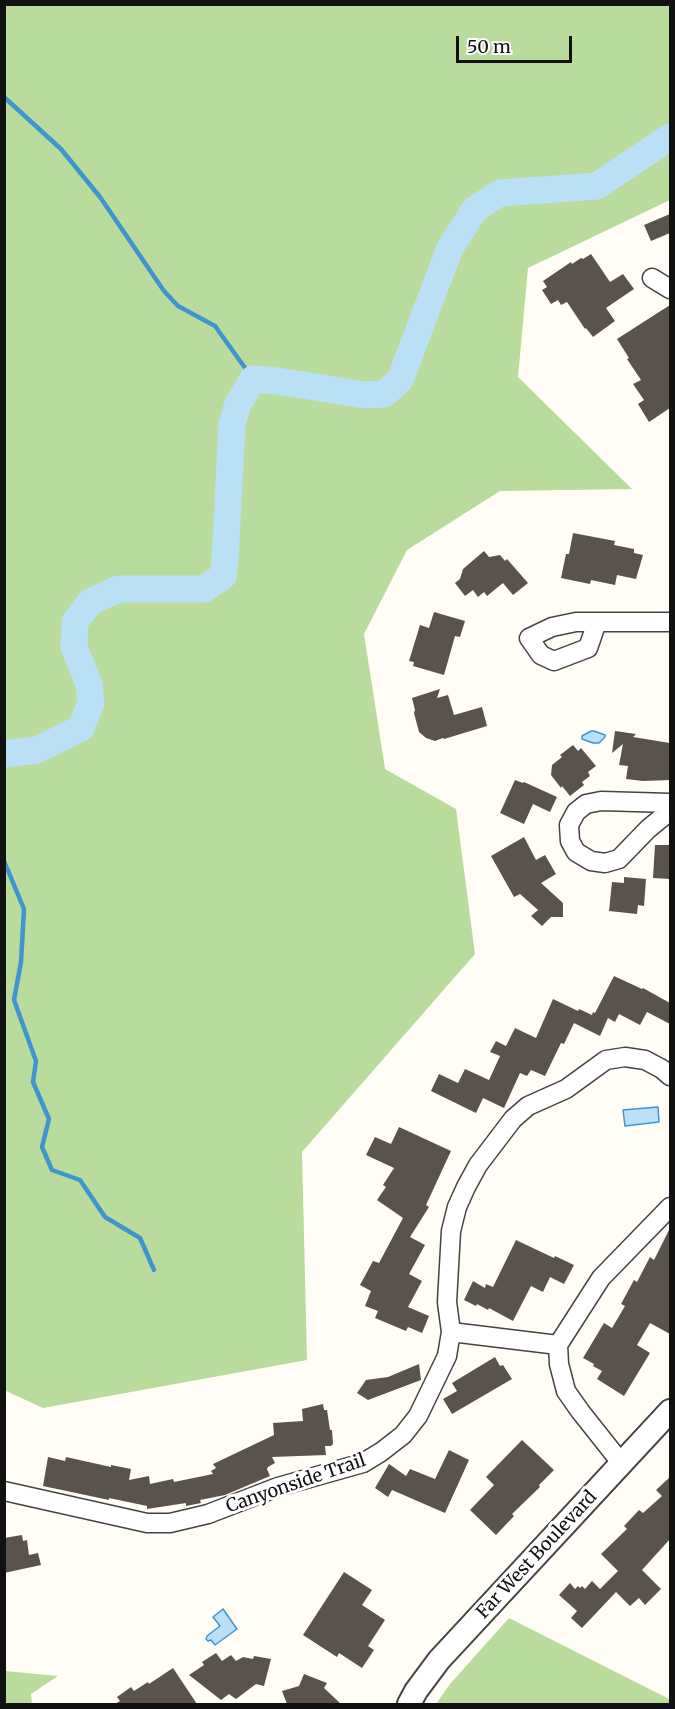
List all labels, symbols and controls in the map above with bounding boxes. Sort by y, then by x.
scale bar [459,24,574,62]
text: 50 m [467,35,511,58]
street label: Canyonside Trail [223,1450,369,1518]
street label: Far West Boulevard [472,1487,602,1623]

